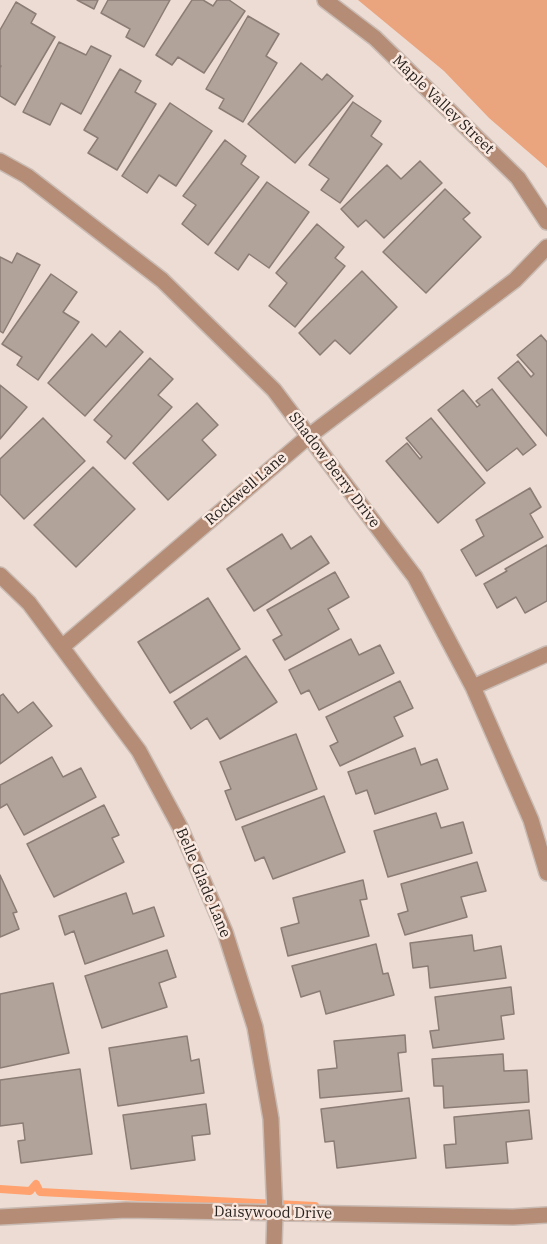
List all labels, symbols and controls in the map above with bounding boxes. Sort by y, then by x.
street label: Maple Valley Street [388,52,498,158]
street label: Shadow Berry Drive [285,409,383,531]
street label: Rockwell Lane [202,449,290,529]
street label: Belle Glade Lane [172,825,234,941]
street label: Daisywood Drive [214,1203,332,1223]

